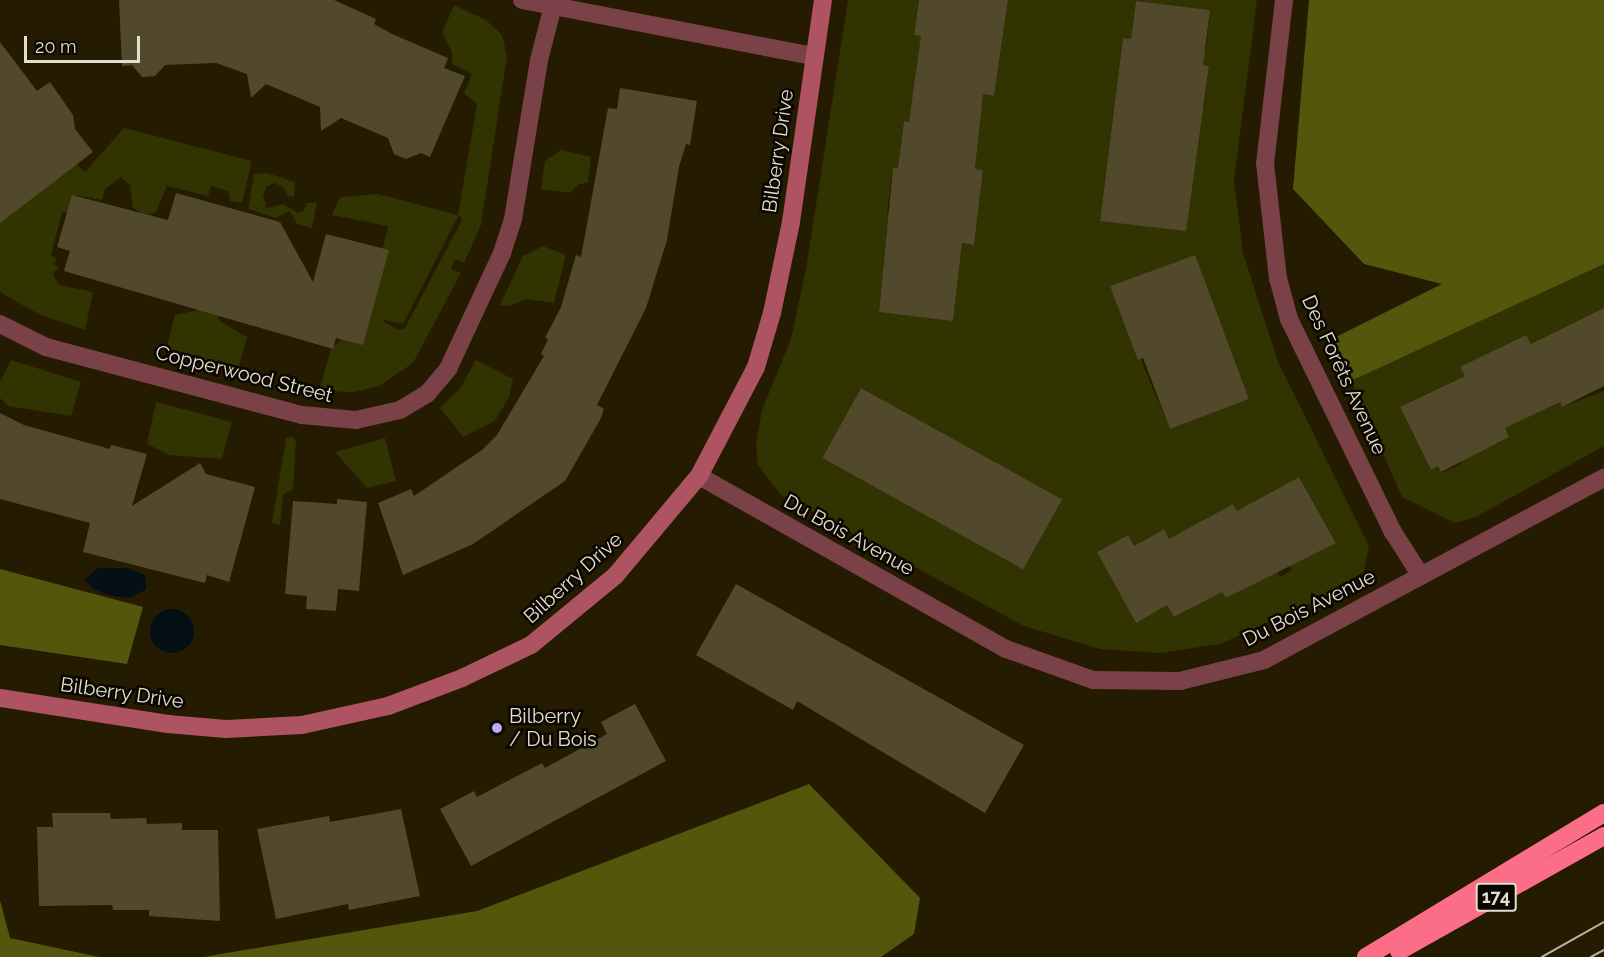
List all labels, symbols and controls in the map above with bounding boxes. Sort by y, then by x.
scale bar [27,24,142,62]
text: 20 m [35,36,77,57]
street label: Bilberry Drive [757,87,799,215]
street label: Des Forêts Avenue [1296,291,1392,459]
street label: Copperwood Street [153,340,335,408]
street label: Du Bois Avenue [779,489,919,581]
street label: Bilberry Drive [519,527,627,629]
street label: Du Bois Avenue [1239,564,1379,652]
street label: Bilberry Drive [58,672,186,714]
place label: Bilberry / Du Bois [509,704,597,751]
marker: Bilberry / Du Bois [490,721,504,735]
road number: 174 [1475,882,1517,912]

